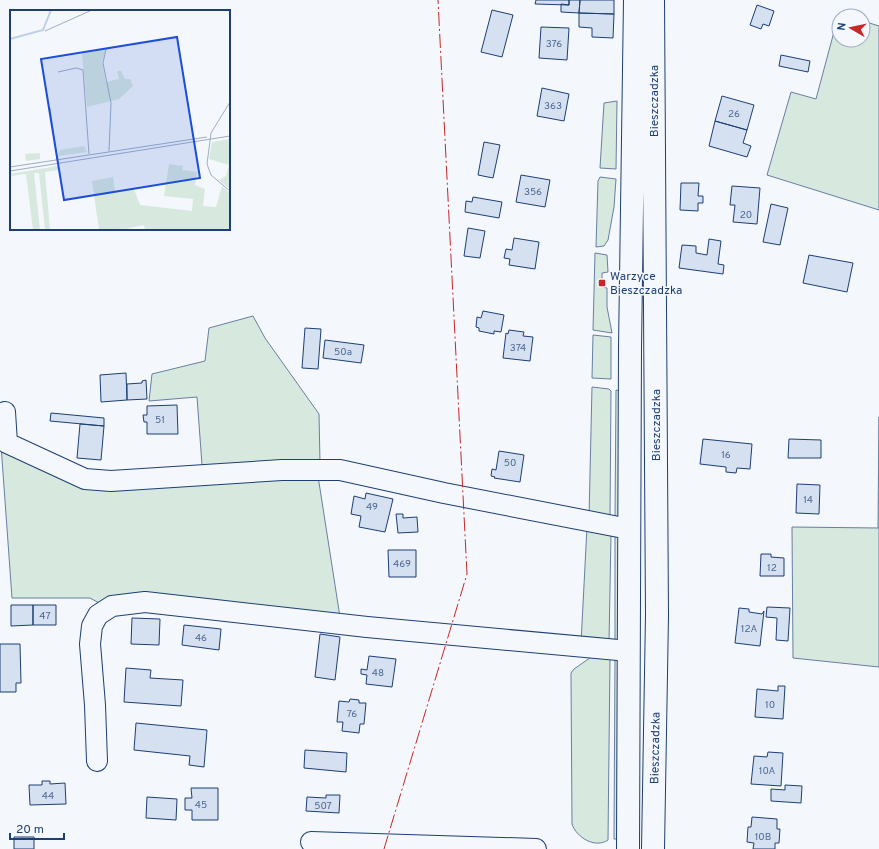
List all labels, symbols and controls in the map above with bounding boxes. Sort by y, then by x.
north arrow [831,8,871,48]
inset map [10,10,230,230]
text: N [835,22,850,32]
house number: 376 [546,38,562,51]
street label: Bieszczadzka [647,65,663,137]
house number: 363 [544,100,562,113]
house number: 26 [728,108,740,121]
house number: 356 [524,186,542,199]
house number: 20 [740,209,752,222]
place label: Warzyce Bieszczadzka [610,269,682,299]
marker: Warzyce Bieszczadzka [597,278,607,288]
house number: 374 [510,342,526,355]
house number: 50a [334,346,352,359]
street label: Bieszczadzka [649,389,665,461]
house number: 51 [155,414,165,427]
house number: 16 [721,449,731,462]
house number: 50 [504,457,516,470]
house number: 14 [803,494,813,507]
house number: 49 [366,501,378,514]
house number: 469 [393,558,411,571]
house number: 12 [767,562,777,575]
house number: 47 [39,610,51,623]
house number: 12A [741,623,758,636]
house number: 46 [195,632,207,645]
house number: 48 [372,667,384,680]
house number: 10 [765,699,775,712]
house number: 76 [347,708,357,721]
street label: Bieszczadzka [647,712,665,784]
house number: 10A [759,765,776,778]
house number: 44 [42,790,54,803]
house number: 45 [195,799,207,812]
house number: 507 [314,800,332,813]
scale bar [10,815,64,841]
text: 20 m [16,822,44,838]
house number: 10B [755,831,771,844]

